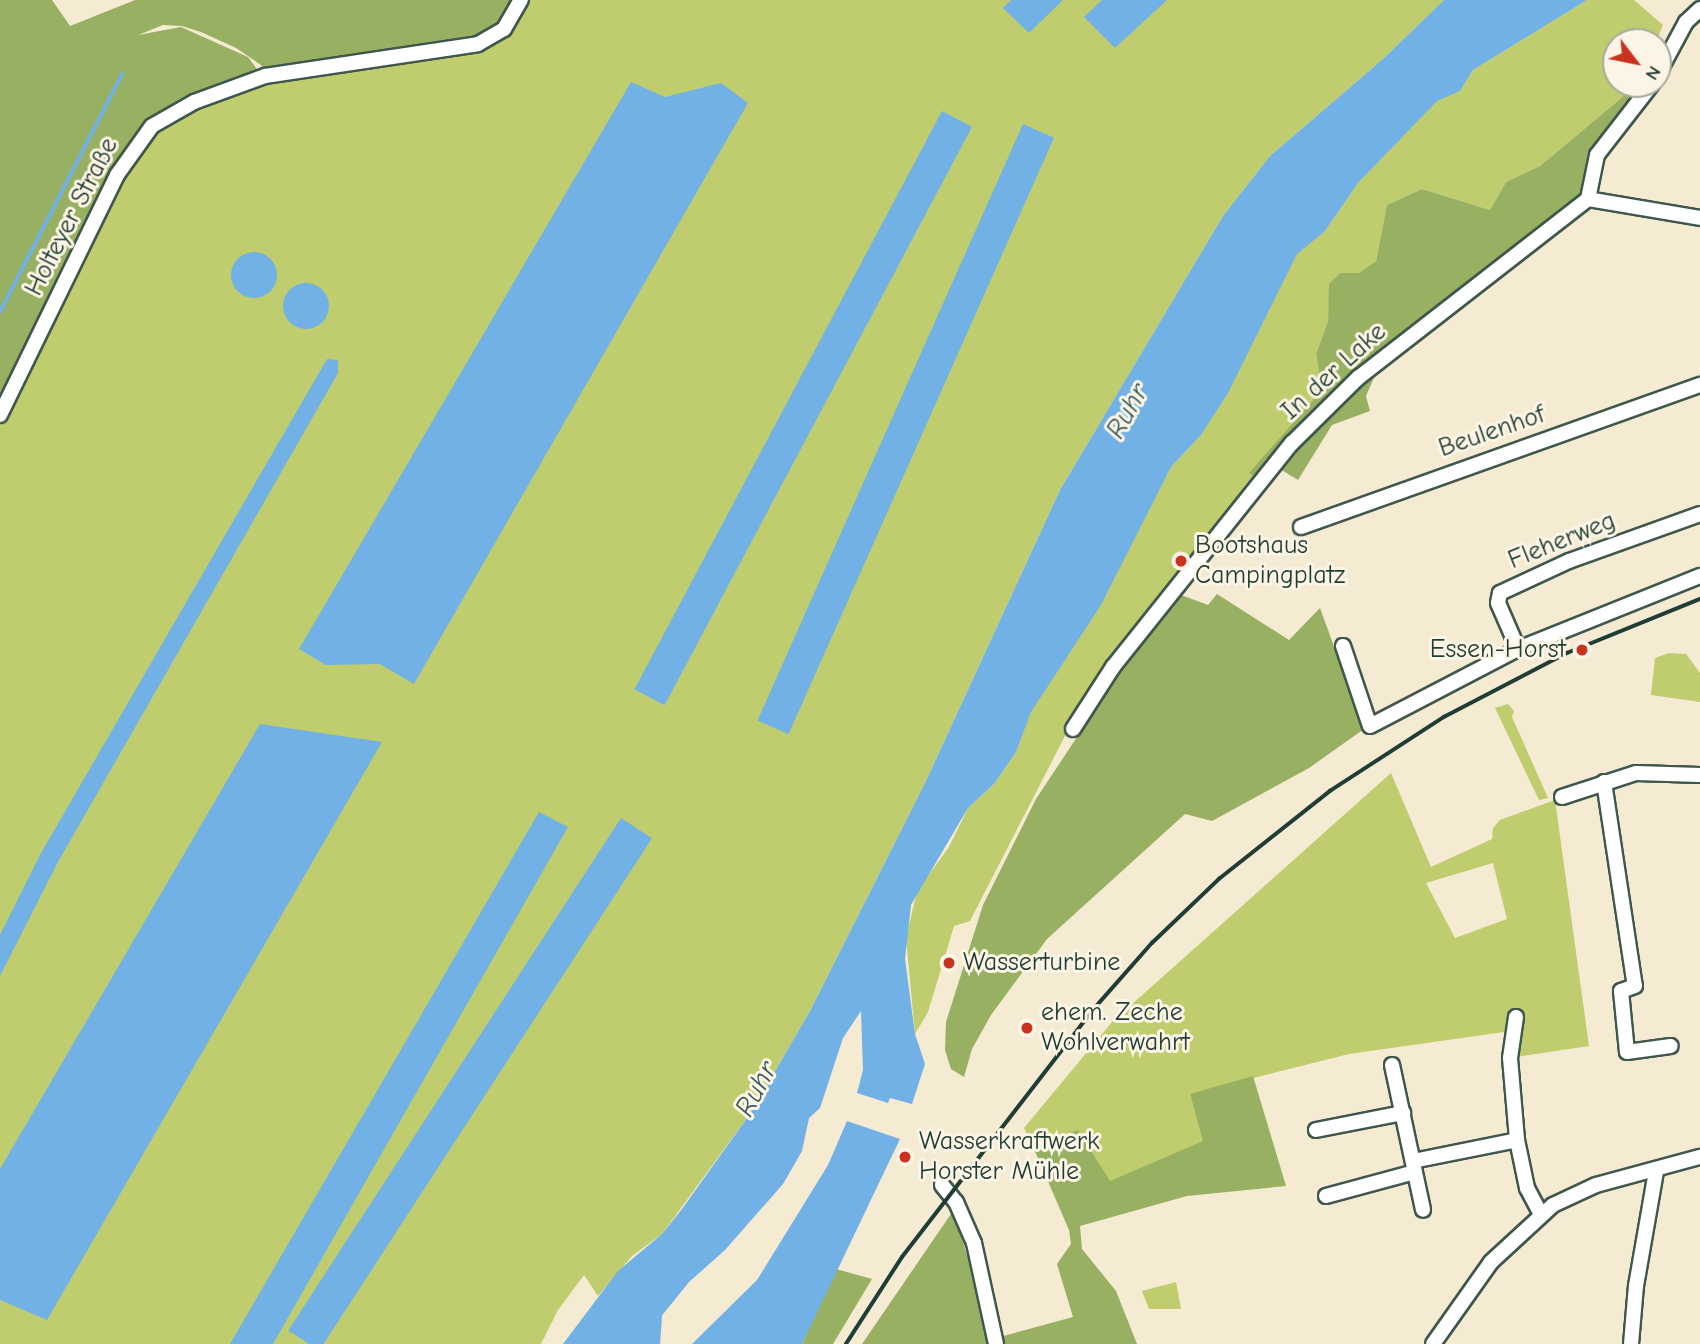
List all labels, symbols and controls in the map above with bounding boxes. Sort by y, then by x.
north arrow [1602,28,1672,98]
text: N [1641,62,1666,84]
street label: Holteyer Straße [19,133,125,301]
street label: In der Lake [1275,317,1393,427]
water label: Ruhr [1098,378,1156,444]
street label: Beulenhof [1435,399,1549,465]
street label: Fleherweg [1504,505,1620,577]
place label: Bootshaus Campingplatz [1195,530,1345,592]
marker: Bootshaus Campingplatz [1173,553,1189,569]
place label: Essen-Horst [1430,634,1566,666]
marker: Essen-Horst [1572,640,1592,660]
place label: Wasserturbine [963,947,1120,979]
marker: Wasserturbine [941,955,957,971]
place label: ehem. Zeche Wohlverwahrt [1041,997,1190,1058]
marker: ehem. Zeche Wohlverwahrt [1019,1020,1035,1036]
water label: Ruhr [728,1056,784,1122]
place label: Wasserkraftwerk Horster Mühle [919,1126,1100,1188]
marker: Wasserkraftwerk Horster Mühle [897,1149,913,1165]

